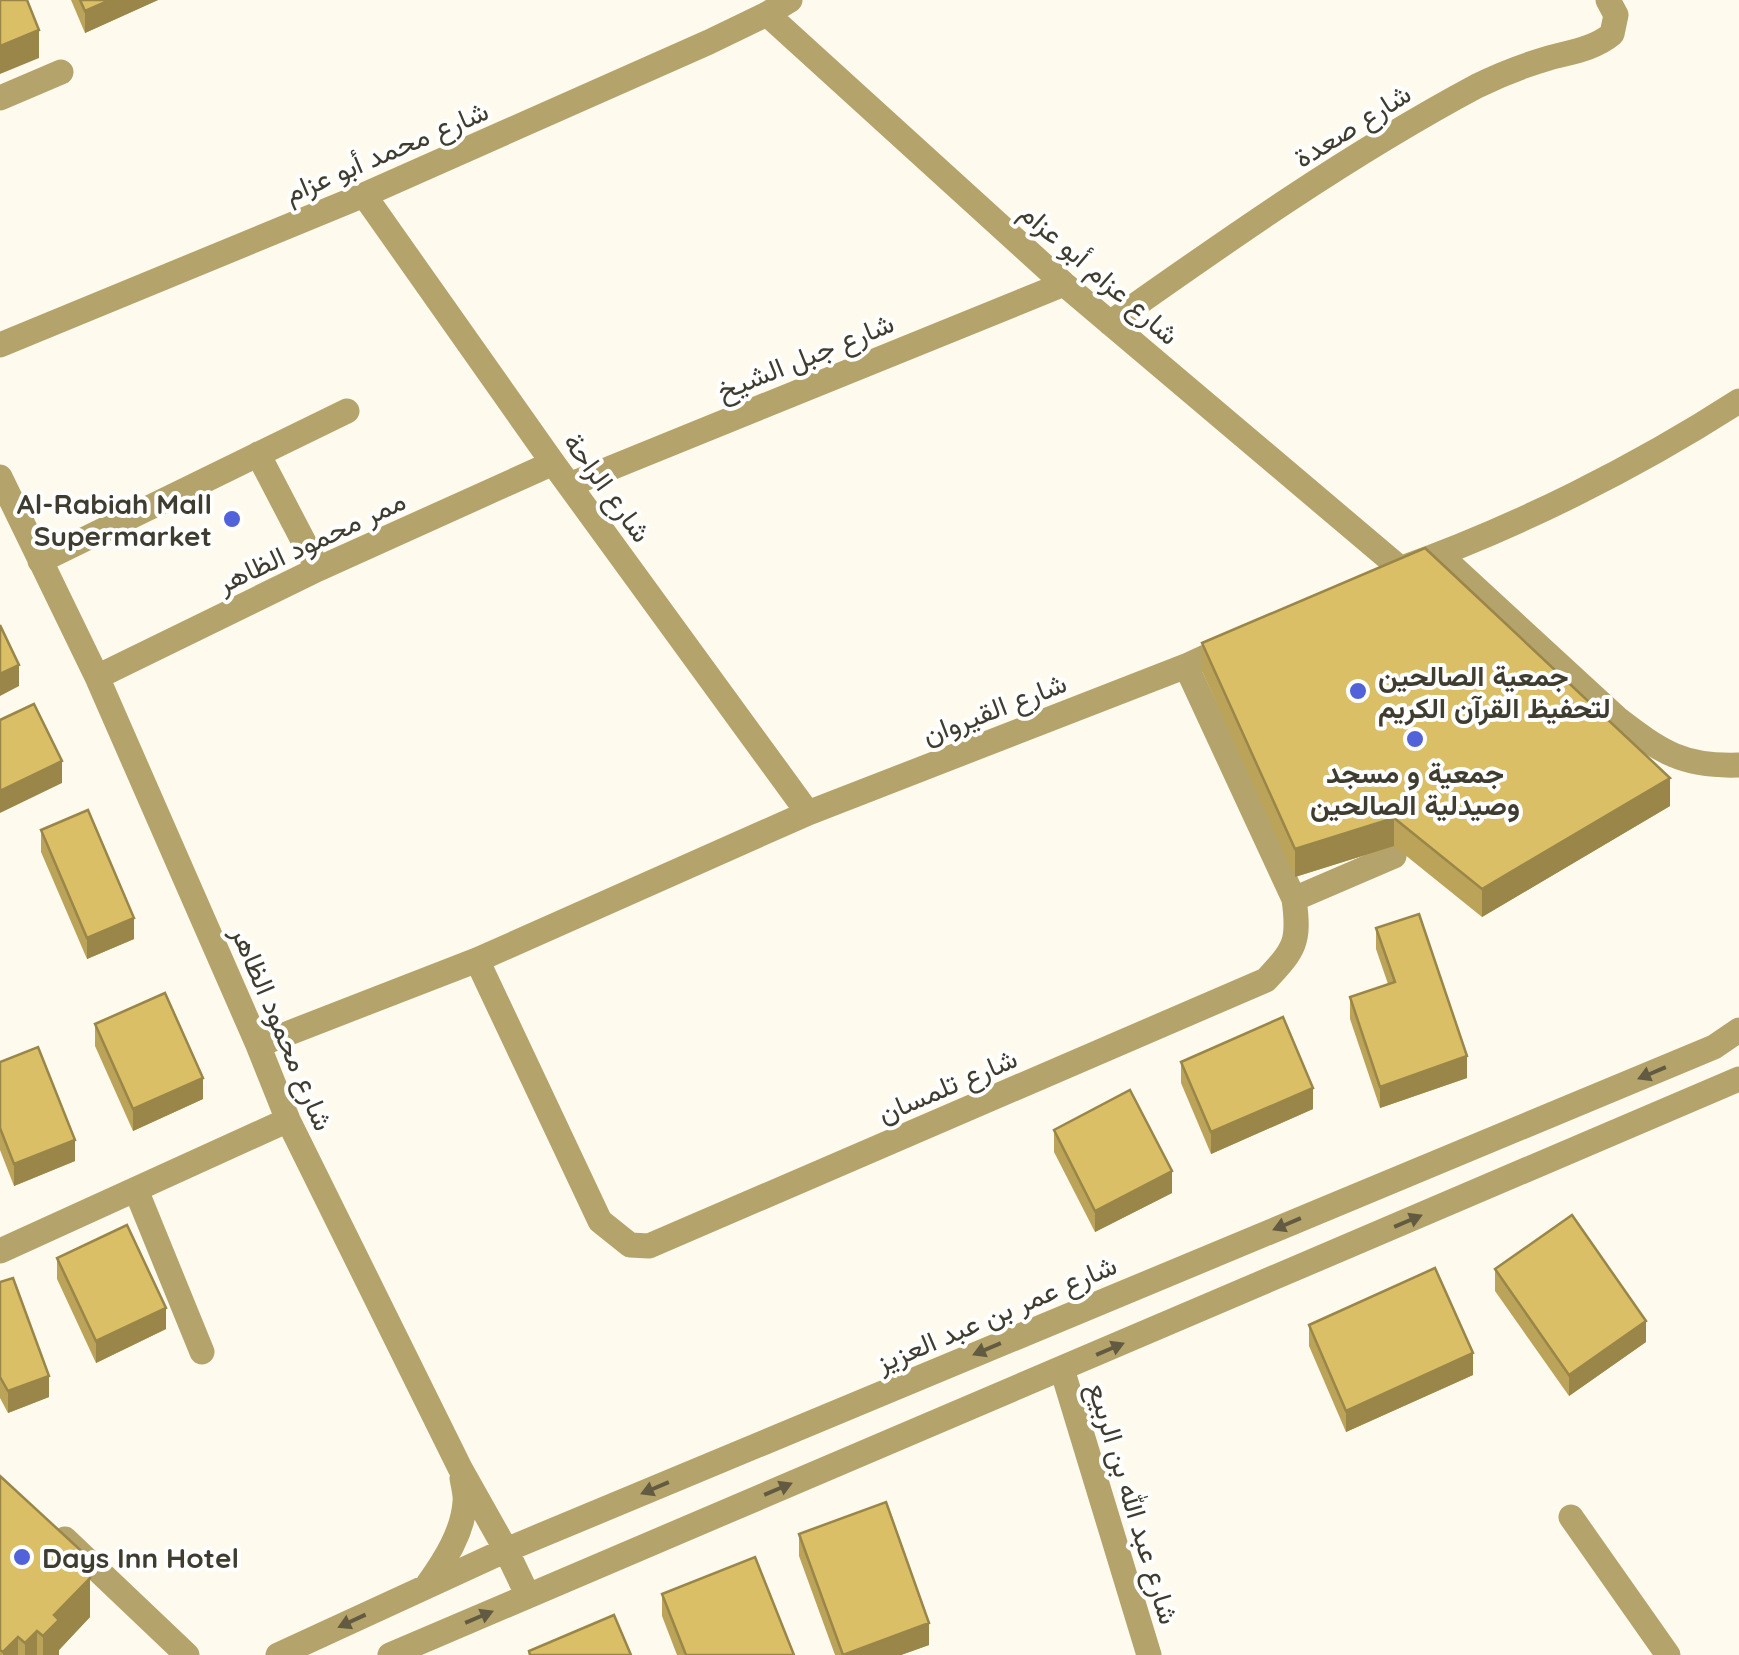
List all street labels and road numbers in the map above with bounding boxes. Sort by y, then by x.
street label: شارع صعدة [1287,75,1418,176]
street label: شارع محمد أبو عزام [279,92,494,212]
street label: شارع عزام أبو عزام [1012,194,1187,353]
street label: شارع جبل الشيخ [711,305,900,410]
street label: شارع الراحة [555,425,660,550]
street label: ممر محمود الظاهر [210,482,411,601]
street label: شارع القيروان [917,664,1072,753]
street label: شارع محمود الظاهر [222,920,342,1136]
street label: شارع تلمسان [872,1040,1023,1132]
street label: شارع عمر بن عبد العزيز [870,1247,1122,1382]
street label: شارع عبد الله بن الربيع [1078,1378,1187,1629]

